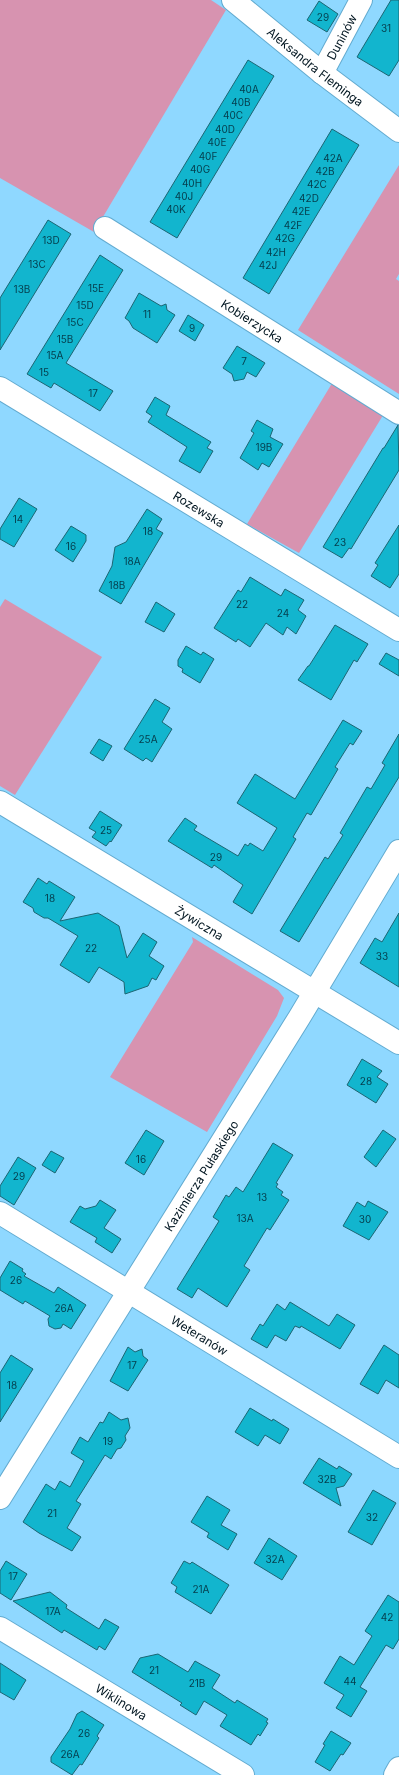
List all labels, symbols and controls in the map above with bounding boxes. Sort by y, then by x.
house number: 29 [317,11,329,23]
street label: Duninów [323,11,360,62]
house number: 31 [381,22,391,34]
street label: Aleksandra Fleminga [264,24,367,109]
house number: 40A [239,83,259,95]
house number: 40B [231,96,251,108]
house number: 40C [223,109,243,121]
house number: 40D [215,123,235,135]
house number: 40E [208,136,226,148]
house number: 40F [199,150,217,162]
house number: 42A [323,152,343,164]
house number: 40G [190,163,210,175]
house number: 42B [315,165,335,177]
house number: 40H [182,177,202,189]
house number: 42C [307,178,327,190]
house number: 40J [175,190,193,202]
house number: 42D [299,192,319,204]
house number: 40K [166,203,186,215]
house number: 42E [292,205,310,217]
house number: 42F [284,219,302,231]
house number: 42G [275,232,295,244]
house number: 13D [42,234,60,246]
house number: 42H [266,246,286,258]
house number: 13C [28,258,46,270]
house number: 42J [259,259,277,271]
house number: 15E [88,282,104,294]
house number: 13B [14,283,30,295]
street label: Kobierzycka [219,296,286,346]
house number: 15D [76,299,94,311]
house number: 11 [143,308,151,320]
house number: 15C [66,316,84,328]
house number: 9 [189,322,195,334]
house number: 15B [57,333,73,345]
house number: 15A [46,349,64,361]
house number: 7 [241,355,247,367]
house number: 15 [39,366,49,378]
house number: 17 [88,387,98,399]
house number: 19B [256,441,272,453]
street label: Rozewska [171,488,228,530]
house number: 14 [13,513,23,525]
house number: 18 [143,525,153,537]
house number: 23 [334,536,346,548]
house number: 16 [66,540,76,552]
house number: 18A [123,555,141,567]
house number: 18B [109,579,125,591]
house number: 22 [236,598,248,610]
house number: 24 [277,607,289,619]
house number: 25A [138,733,158,745]
house number: 25 [100,824,112,836]
house number: 29 [210,851,222,863]
house number: 18 [45,892,55,904]
street label: Żywiczna [172,902,227,943]
house number: 22 [85,942,97,954]
house number: 33 [376,950,388,962]
house number: 28 [360,1075,372,1087]
street label: Kazimierza Pułaskiego [161,1117,241,1234]
house number: 16 [136,1153,146,1165]
house number: 29 [13,1170,25,1182]
house number: 13 [257,1191,267,1203]
house number: 13A [236,1212,254,1224]
house number: 30 [359,1213,371,1225]
house number: 26 [10,1274,22,1286]
house number: 26A [54,1302,74,1314]
street label: Weteranów [168,1312,231,1358]
house number: 17 [127,1359,137,1371]
house number: 18 [7,1379,17,1391]
house number: 19 [103,1435,113,1447]
house number: 32B [318,1473,336,1485]
house number: 21 [47,1507,57,1519]
house number: 32 [366,1511,378,1523]
house number: 32A [265,1553,285,1565]
house number: 17 [8,1570,18,1582]
house number: 21A [192,1583,210,1595]
house number: 17A [45,1605,61,1617]
house number: 42 [381,1611,393,1623]
house number: 21 [149,1664,159,1676]
house number: 44 [344,1675,356,1687]
house number: 21B [189,1677,205,1689]
street label: Wiklinowa [93,1680,150,1723]
house number: 26 [78,1727,90,1739]
house number: 26A [60,1748,80,1760]

